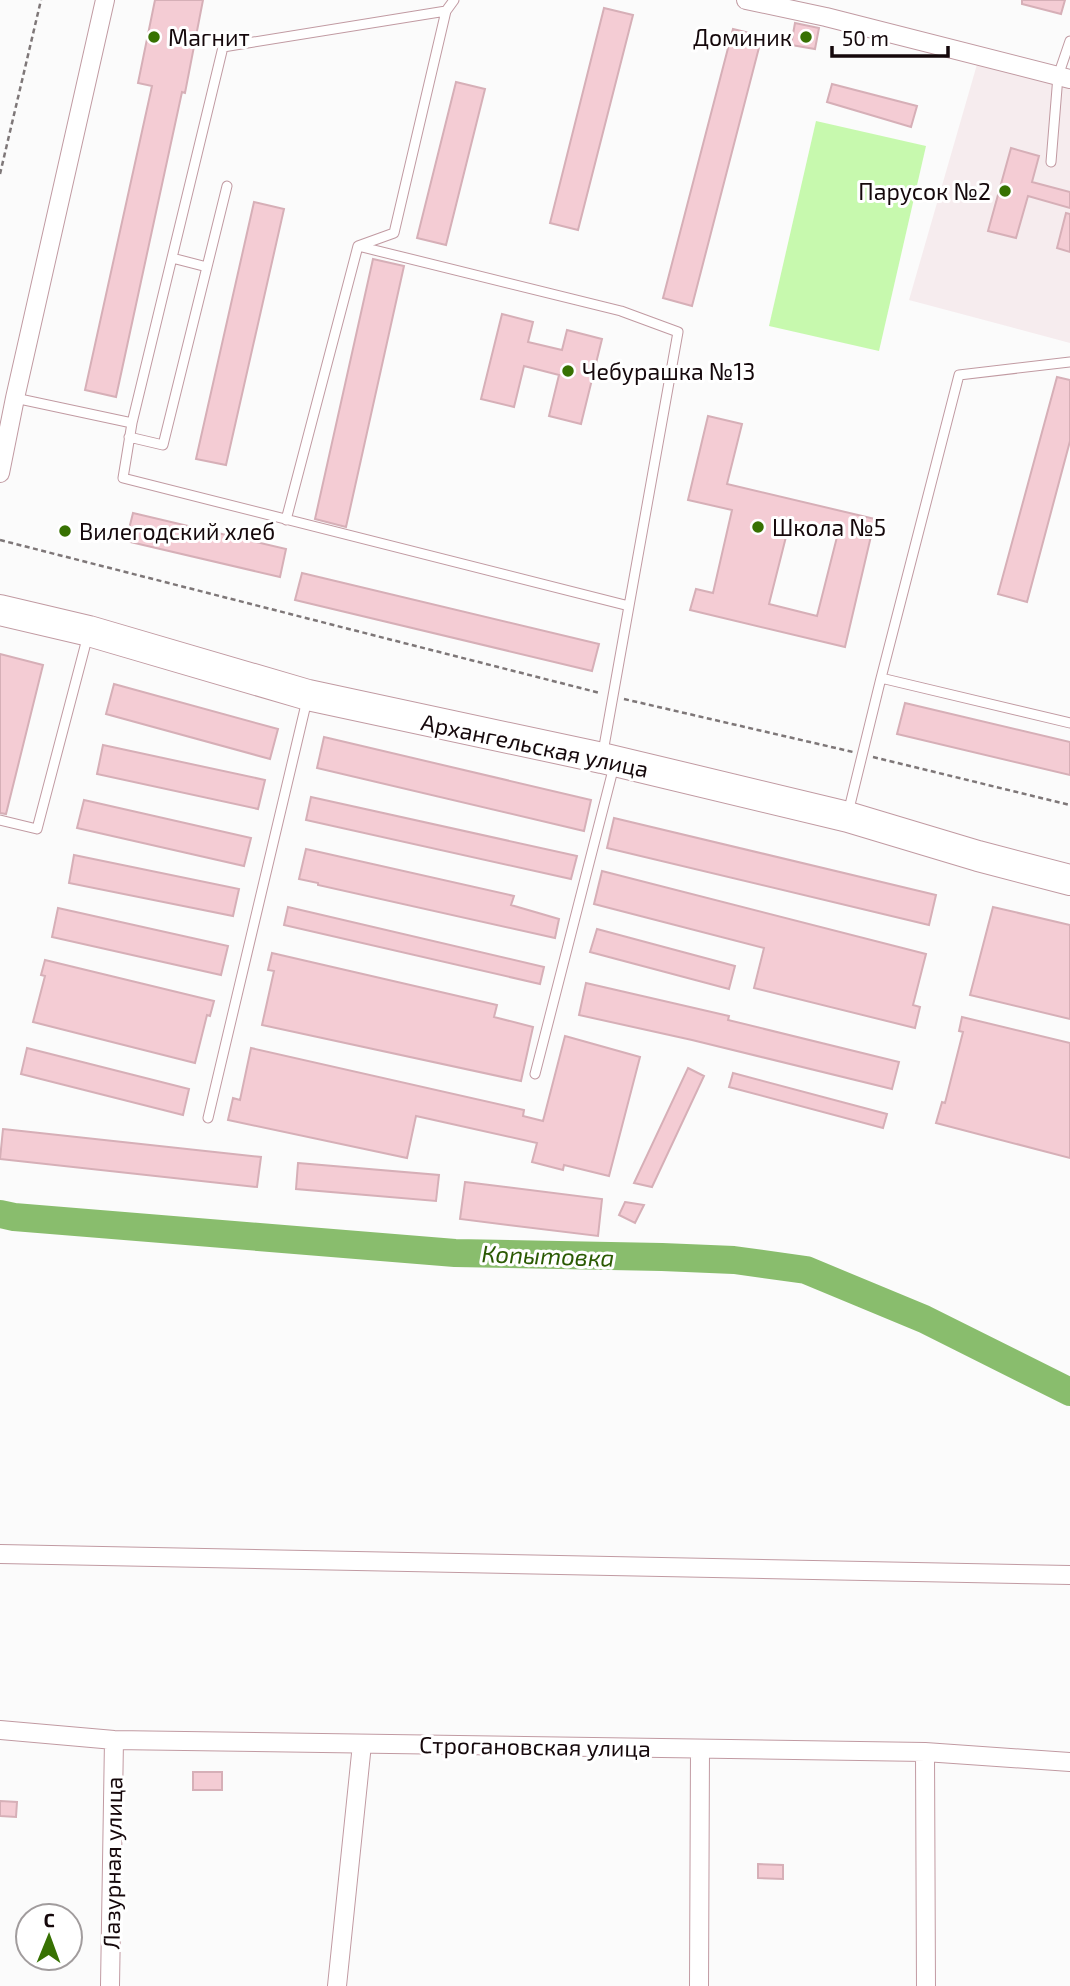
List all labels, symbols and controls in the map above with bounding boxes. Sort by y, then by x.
scale bar [832,14,948,58]
place label: Магнит [168,23,250,51]
place label: Доминик [693,23,792,51]
text: 50 m [842,25,889,50]
marker: Магнит [146,29,162,45]
marker: Доминик [798,29,814,45]
place label: Парусок №2 [858,177,991,206]
marker: Парусок №2 [997,183,1013,199]
place label: Чебурашка №13 [582,357,755,386]
marker: Чебурашка №13 [560,363,576,379]
place label: Школа №5 [772,513,886,541]
place label: Вилегодский хлеб [79,517,275,545]
marker: Школа №5 [750,519,766,535]
marker: Вилегодский хлеб [57,523,73,539]
street label: Архангельская улица [418,707,651,784]
water label: Копытовка [481,1238,615,1272]
street label: Строгановская улица [419,1730,651,1763]
street label: Лазурная улица [96,1777,129,1950]
north arrow [14,1902,84,1972]
text: С [44,1908,55,1931]

